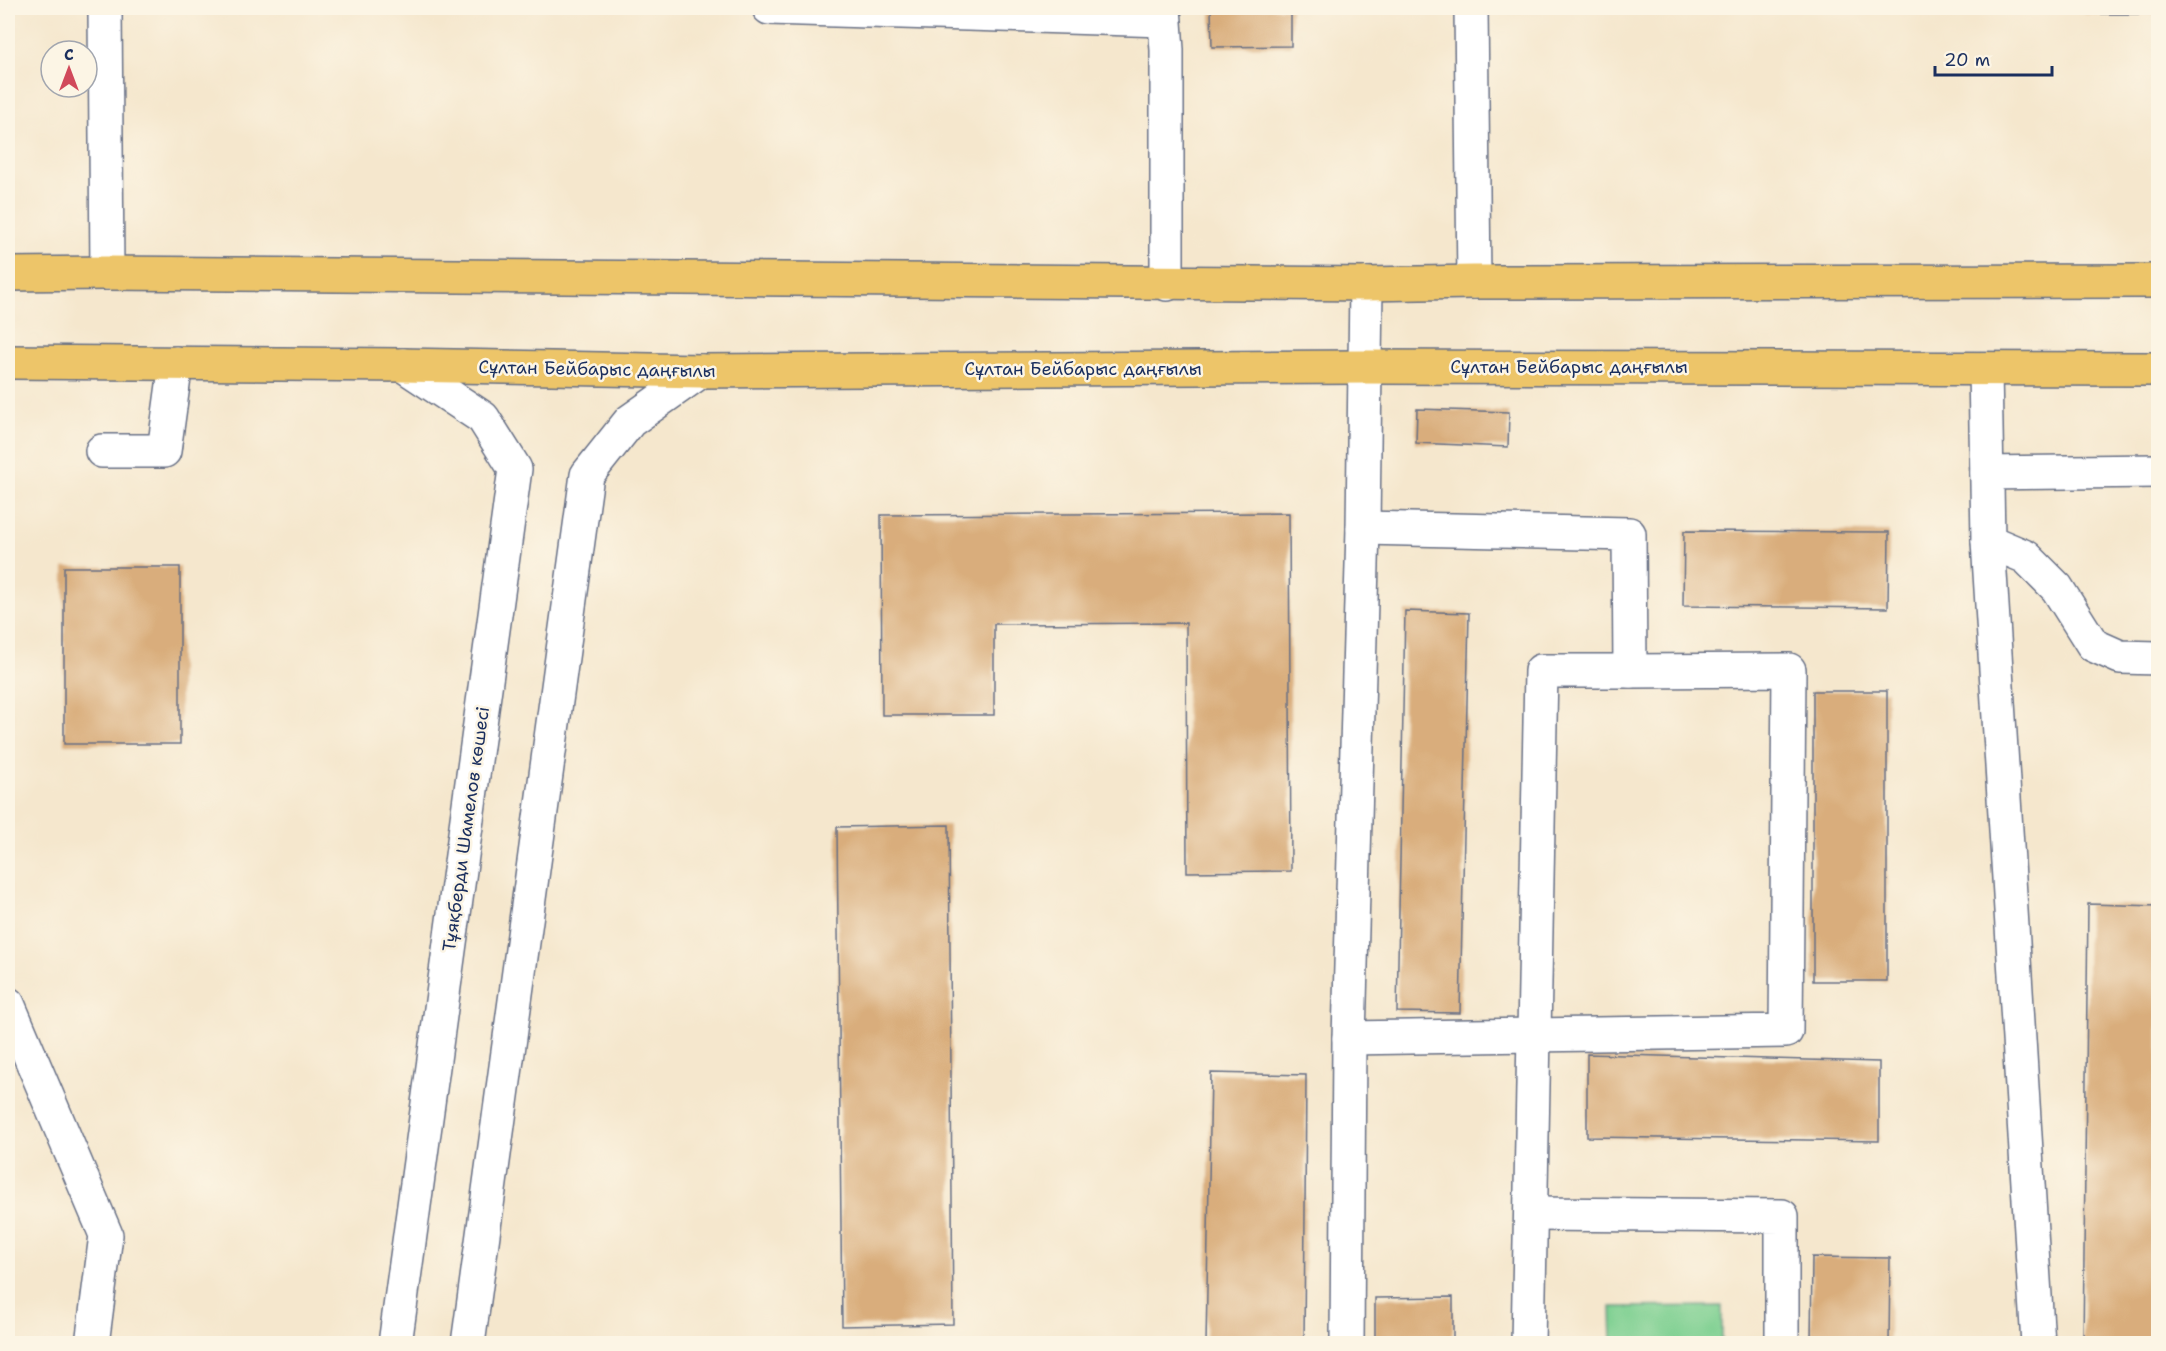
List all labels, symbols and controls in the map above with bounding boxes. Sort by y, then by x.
north arrow [39,39,99,99]
scale bar [1935,39,2052,77]
text: С [64,44,74,65]
text: 20 m [1944,48,1990,72]
street label: Сұлтан Бейбарыс даңғылы [478,355,716,383]
street label: Сұлтан Бейбарыс даңғылы [1450,355,1688,379]
street label: Сұлтан Бейбарыс даңғылы [964,357,1202,381]
street label: Тұяқберди Шамелов көшесі [437,705,495,953]

